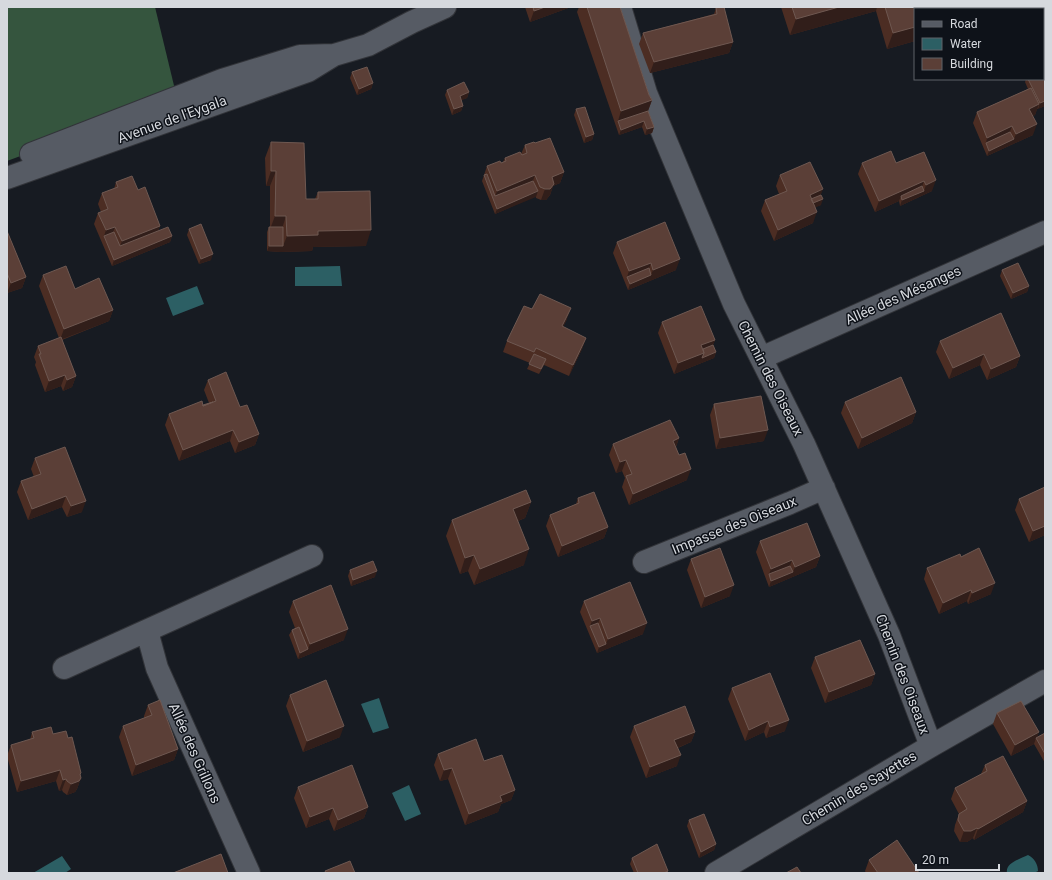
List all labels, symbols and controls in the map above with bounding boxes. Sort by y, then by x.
legend [914,8,1044,80]
text: Road [950,17,978,31]
text: Water [950,37,981,51]
text: Building [950,57,993,71]
street label: Avenue de l'Eygala [115,92,229,146]
street label: Allée des Mésanges [843,262,963,328]
street label: Chemin des Oiseaux [735,318,807,438]
street label: Impasse des Oiseaux [669,493,799,557]
street label: Chemin des Oiseaux [873,612,933,736]
street label: Allée des Grillons [166,701,224,805]
street label: Chemin des Sayettes [799,747,919,829]
scale bar [916,846,999,872]
text: 20 m [922,853,949,867]

